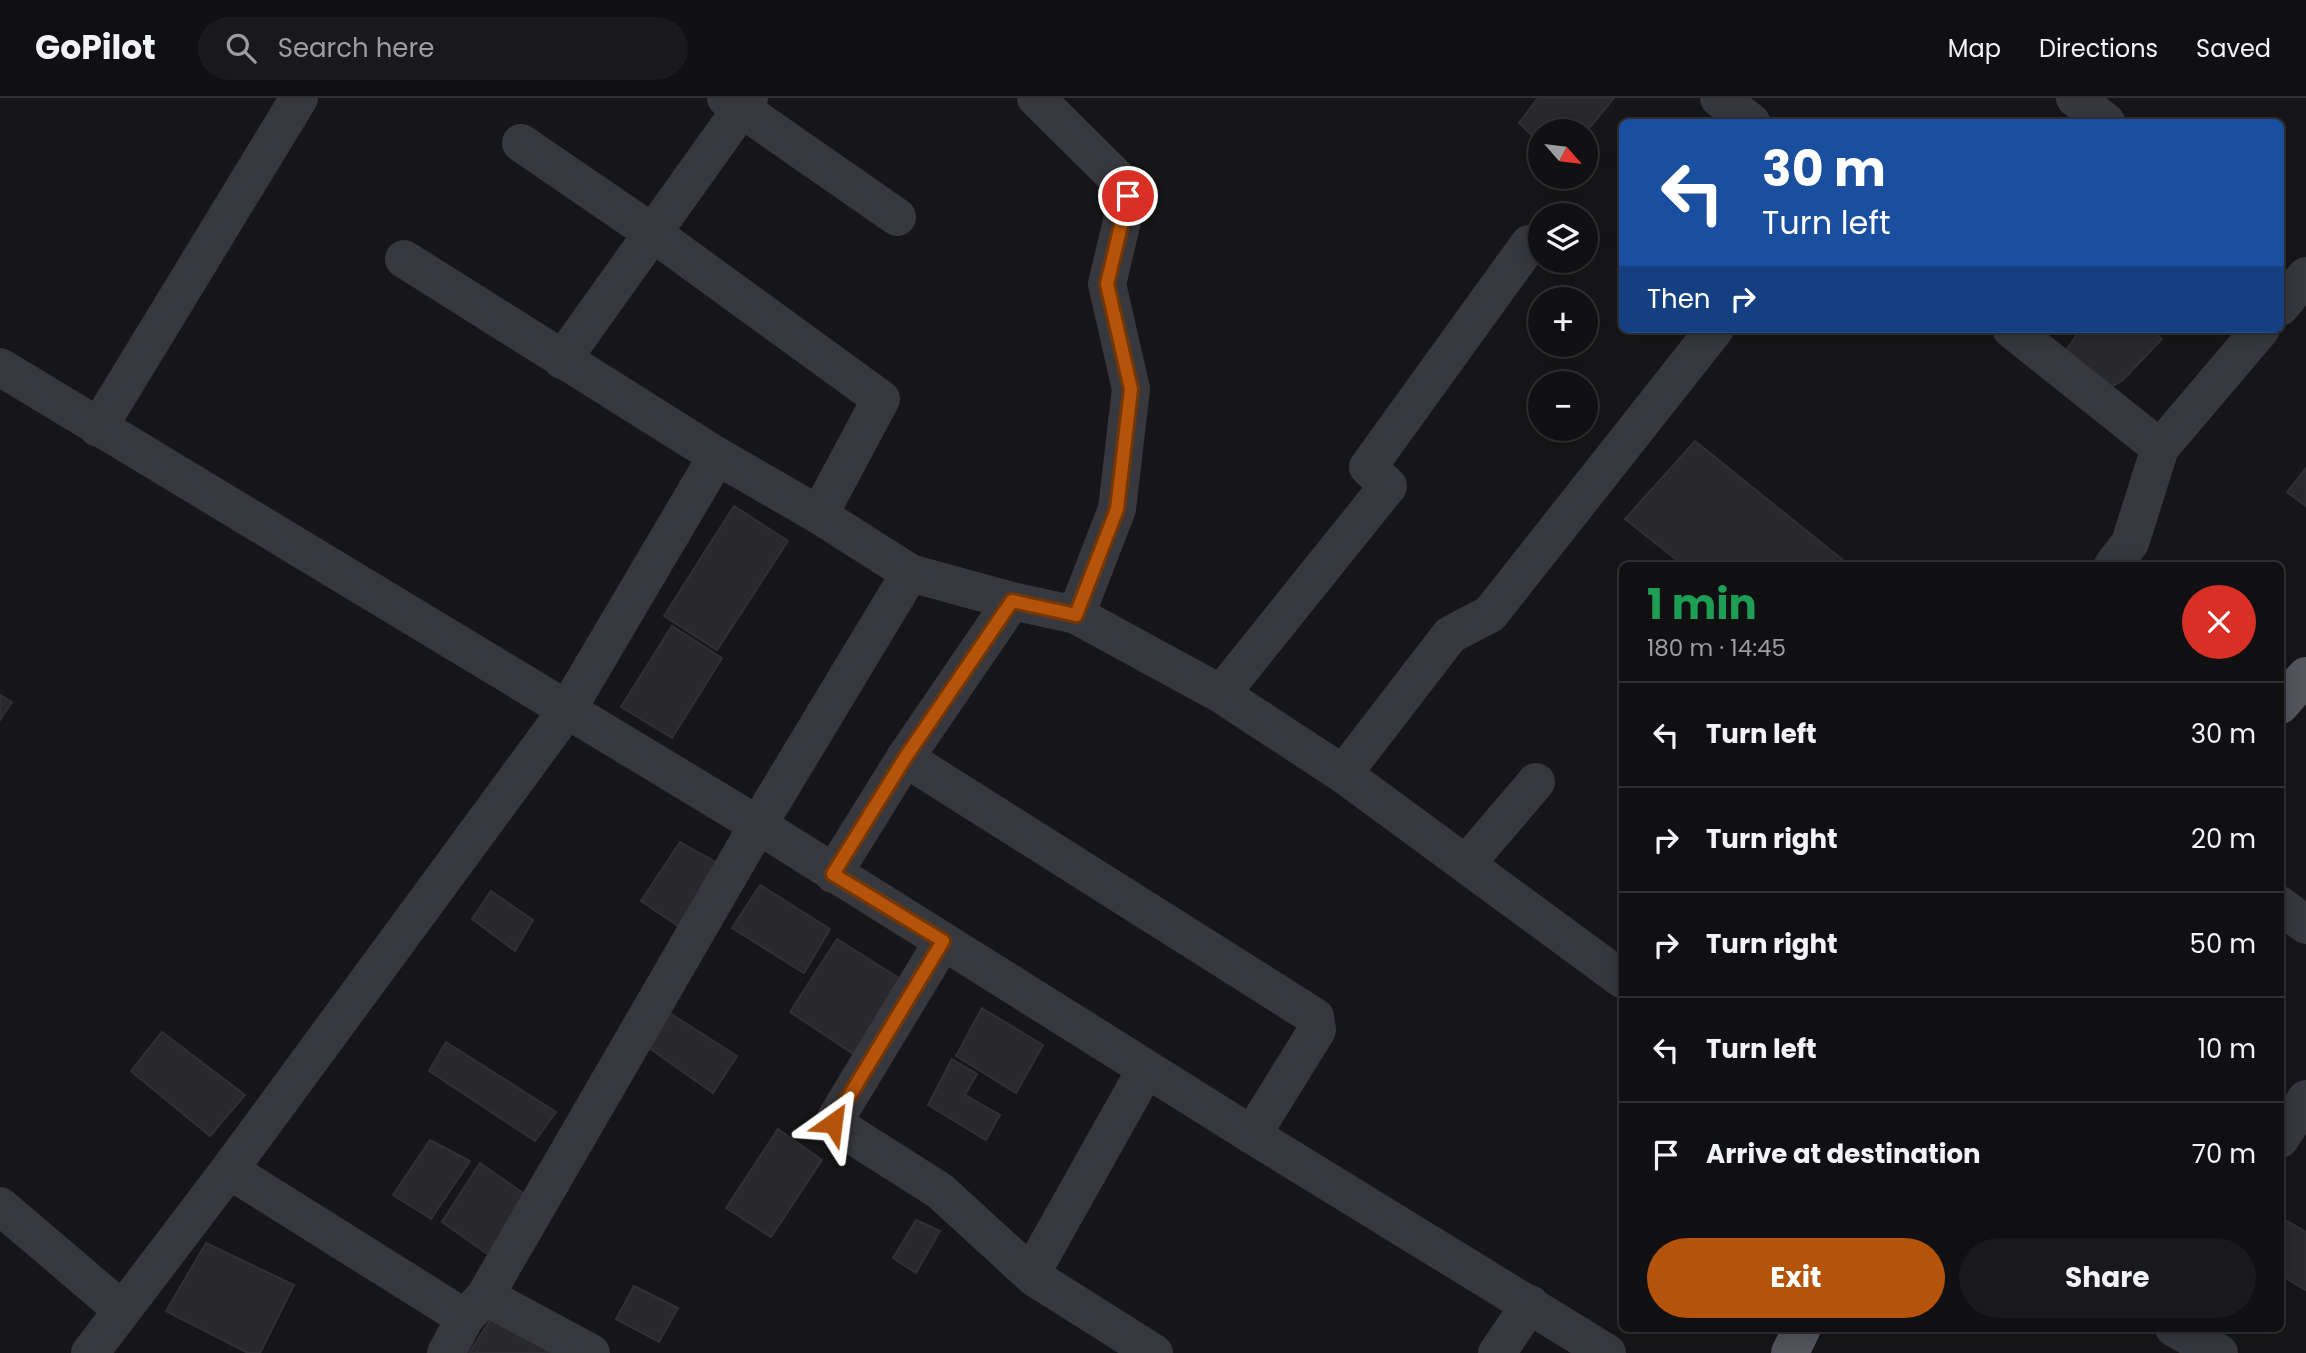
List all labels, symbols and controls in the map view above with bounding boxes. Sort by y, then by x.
search box [198,17,688,80]
text: GoPilot [35,24,156,71]
icon: search [222,29,260,67]
text: Search here [278,30,434,66]
text: Map [1948,32,2001,65]
text: Directions [2039,32,2158,65]
text: Saved [2196,32,2271,65]
north arrow [1528,119,1598,189]
map controls [1528,119,1598,441]
text: 30 m [1762,135,1886,203]
icon: left [1647,147,1738,238]
pin [1098,166,1158,226]
icon: arrive [1109,177,1147,215]
text: Turn left [1762,200,1891,245]
button: layers [1528,203,1598,273]
icon: right [1724,280,1762,318]
text: Then [1647,281,1710,317]
button: + [1528,287,1598,357]
button: − [1528,371,1598,441]
text: 1 min [1647,575,1757,634]
button: close [2182,585,2256,659]
text: 180 m · 14:45 [1647,632,1786,664]
icon: left [1647,716,1685,754]
text: Turn left [1706,716,1817,752]
text: 30 m [2191,716,2256,752]
icon: right [1647,821,1685,859]
text: Turn right [1706,821,1838,857]
text: 20 m [2191,821,2256,857]
icon: right [1647,926,1685,964]
text: Turn right [1706,926,1838,962]
text: 50 m [2190,926,2256,962]
icon: left [1647,1031,1685,1069]
text: Turn left [1706,1031,1817,1067]
text: 10 m [2198,1031,2256,1067]
position arrow [796,1086,870,1160]
icon: arrive [1647,1136,1685,1174]
text: Arrive at destination [1706,1136,1981,1172]
text: 70 m [2192,1136,2256,1172]
button: Exit [1647,1238,1945,1318]
button: Share [1959,1238,2256,1318]

